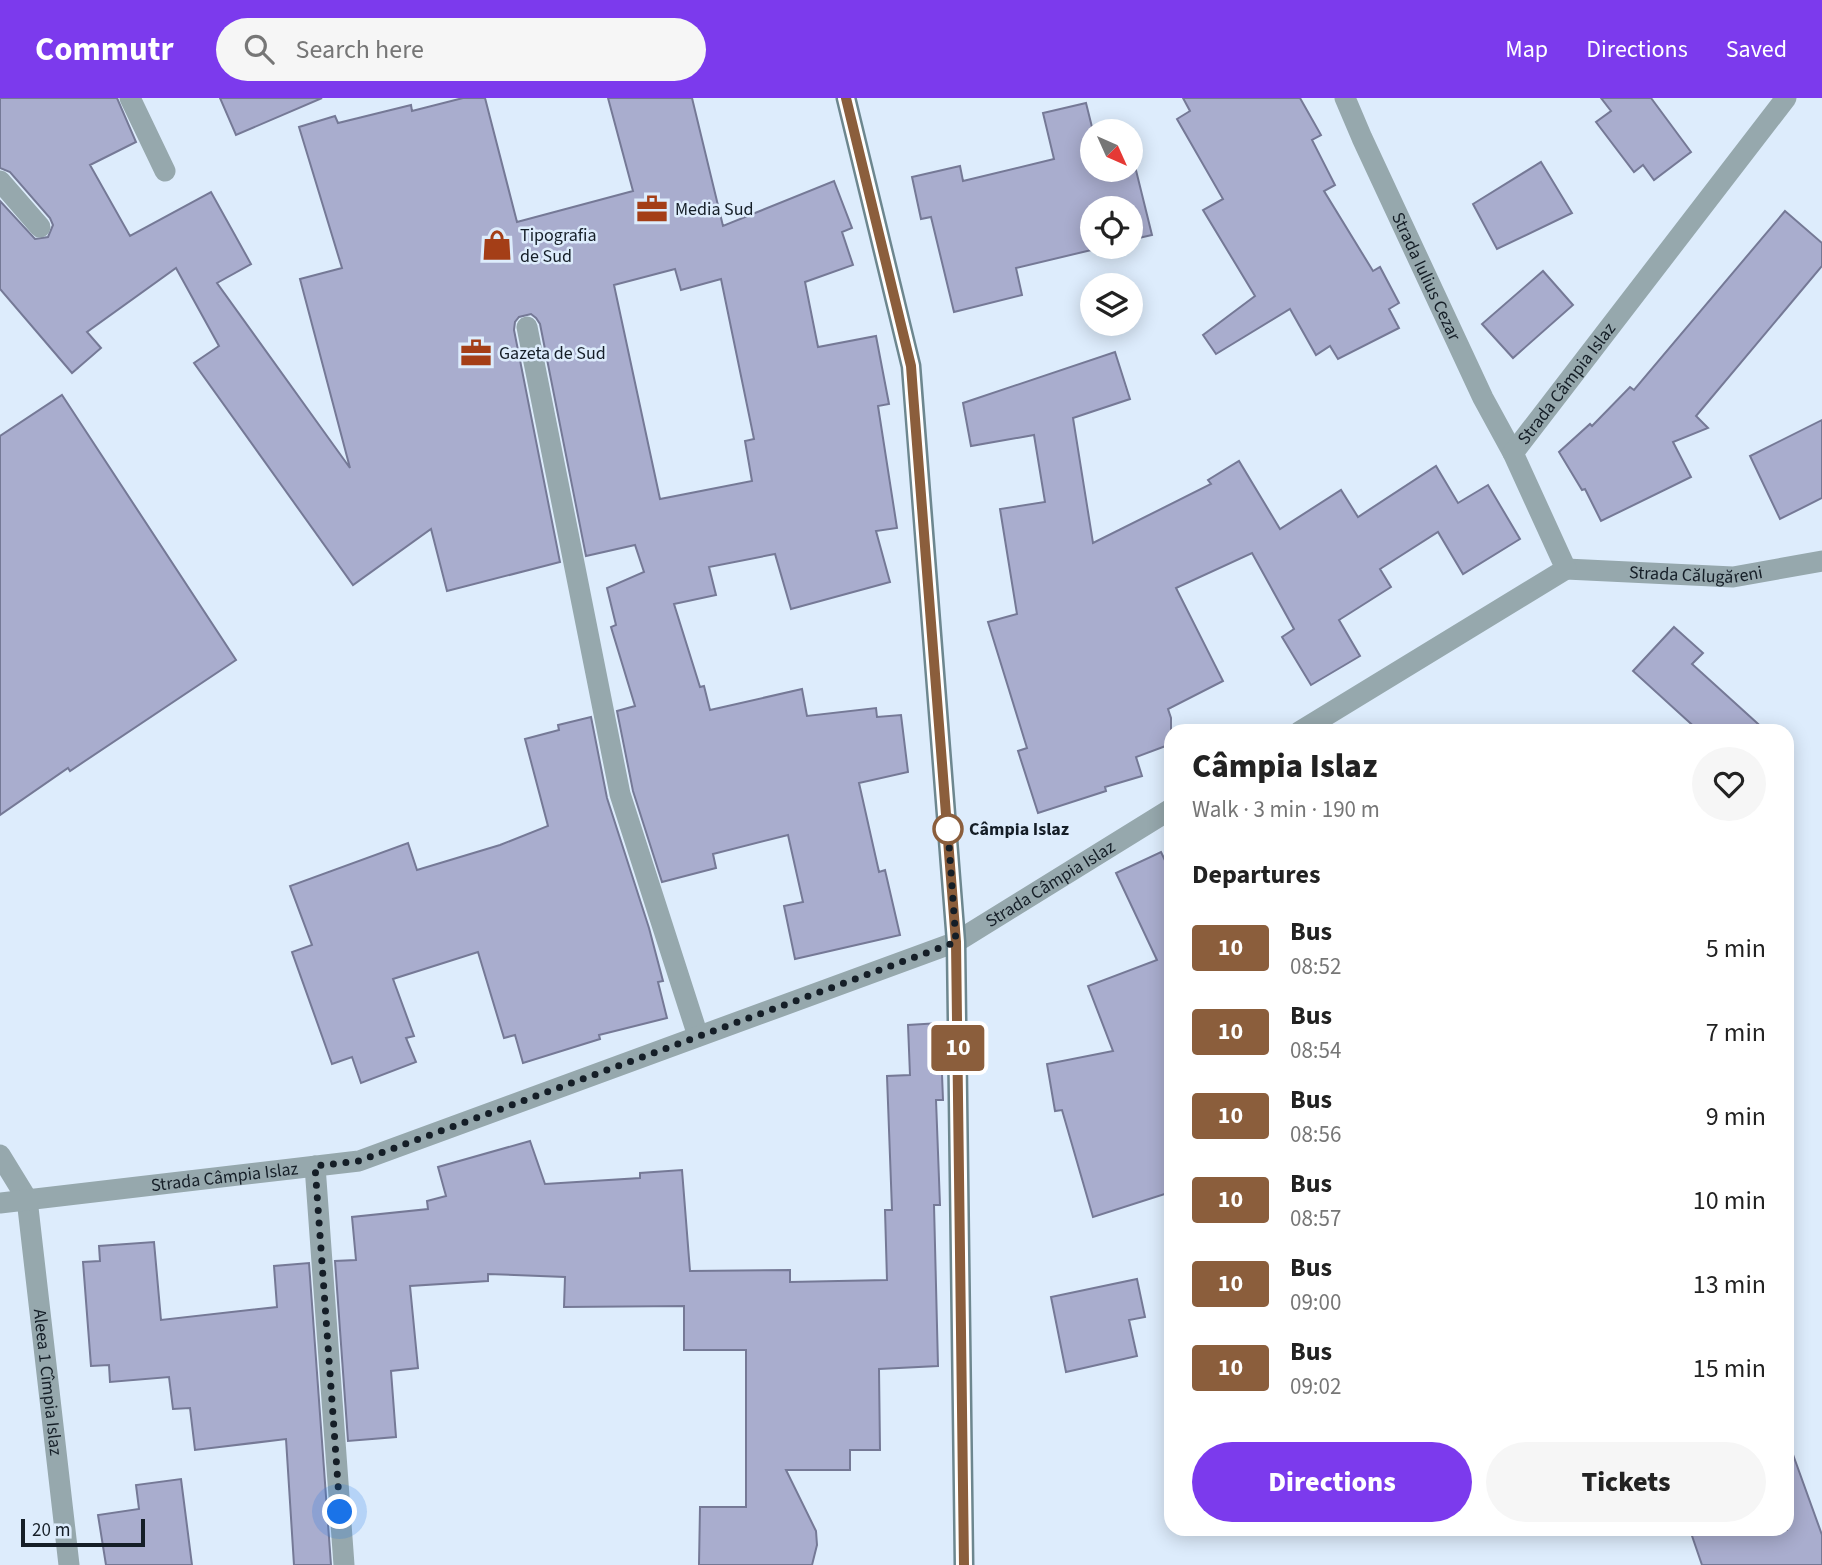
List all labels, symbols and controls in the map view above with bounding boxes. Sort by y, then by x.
search box [216,18,706,81]
text: Commutr [35,26,174,73]
icon: search [240,30,278,68]
text: Search here [296,31,424,68]
text: Map [1505,32,1548,67]
text: Directions [1586,32,1688,67]
text: Saved [1726,32,1787,67]
north arrow [1080,119,1143,182]
map controls [1080,119,1143,336]
office icon: Media Sud [635,192,669,226]
button: locate [1080,196,1143,259]
place label: Media Sud [675,197,754,222]
street label: Strada Iulius Cezar [1386,208,1467,345]
place label: Tipografia de Sud [520,223,597,269]
shop icon: Tipografia de Sud [480,228,514,262]
button: layers [1080,273,1143,336]
street label: Strada Câmpia Islaz [1511,317,1622,450]
office icon: Gazeta de Sud [459,336,493,370]
place label: Gazeta de Sud [499,341,606,366]
street label: Strada Călugăreni [1628,559,1764,590]
text: Câmpia Islaz [1192,743,1377,790]
button: heart [1692,747,1766,821]
text: Walk · 3 min · 190 m [1192,793,1380,826]
marker: Câmpia Islaz [933,814,963,844]
place label: Câmpia Islaz [969,817,1069,842]
street label: Strada Câmpia Islaz [981,834,1120,933]
text: Departures [1192,856,1320,893]
text: Bus [1290,913,1332,950]
text: 10 [1218,930,1243,965]
text: 5 min [1706,930,1766,967]
text: 08:52 [1290,950,1341,983]
text: Bus [1290,997,1332,1034]
text: 10 [1218,1014,1243,1049]
text: 7 min [1706,1014,1766,1051]
line badge: 10 [926,1025,990,1071]
text: 10 [945,1030,971,1065]
text: 08:54 [1290,1034,1341,1067]
text: Bus [1290,1081,1332,1118]
text: 10 [1218,1098,1243,1133]
text: 9 min [1706,1098,1766,1135]
text: 08:56 [1290,1118,1341,1151]
street label: Strada Câmpia Islaz [150,1156,300,1198]
text: Bus [1290,1165,1332,1202]
text: 10 [1218,1182,1243,1217]
text: 10 min [1693,1182,1766,1219]
text: 08:57 [1290,1202,1341,1235]
text: Bus [1290,1249,1332,1286]
text: 10 [1218,1266,1243,1301]
text: 13 min [1693,1266,1766,1303]
text: 09:00 [1290,1286,1341,1319]
street label: Aleea 1 Cîmpia Islaz [27,1307,69,1457]
text: Bus [1290,1333,1332,1370]
text: 10 [1218,1350,1243,1385]
text: 15 min [1693,1350,1766,1387]
text: 09:02 [1290,1370,1341,1403]
button: Directions [1192,1442,1472,1522]
button: Tickets [1486,1442,1766,1522]
your location [322,1494,357,1529]
scale bar [21,1516,145,1548]
text: 20 m [32,1517,70,1544]

